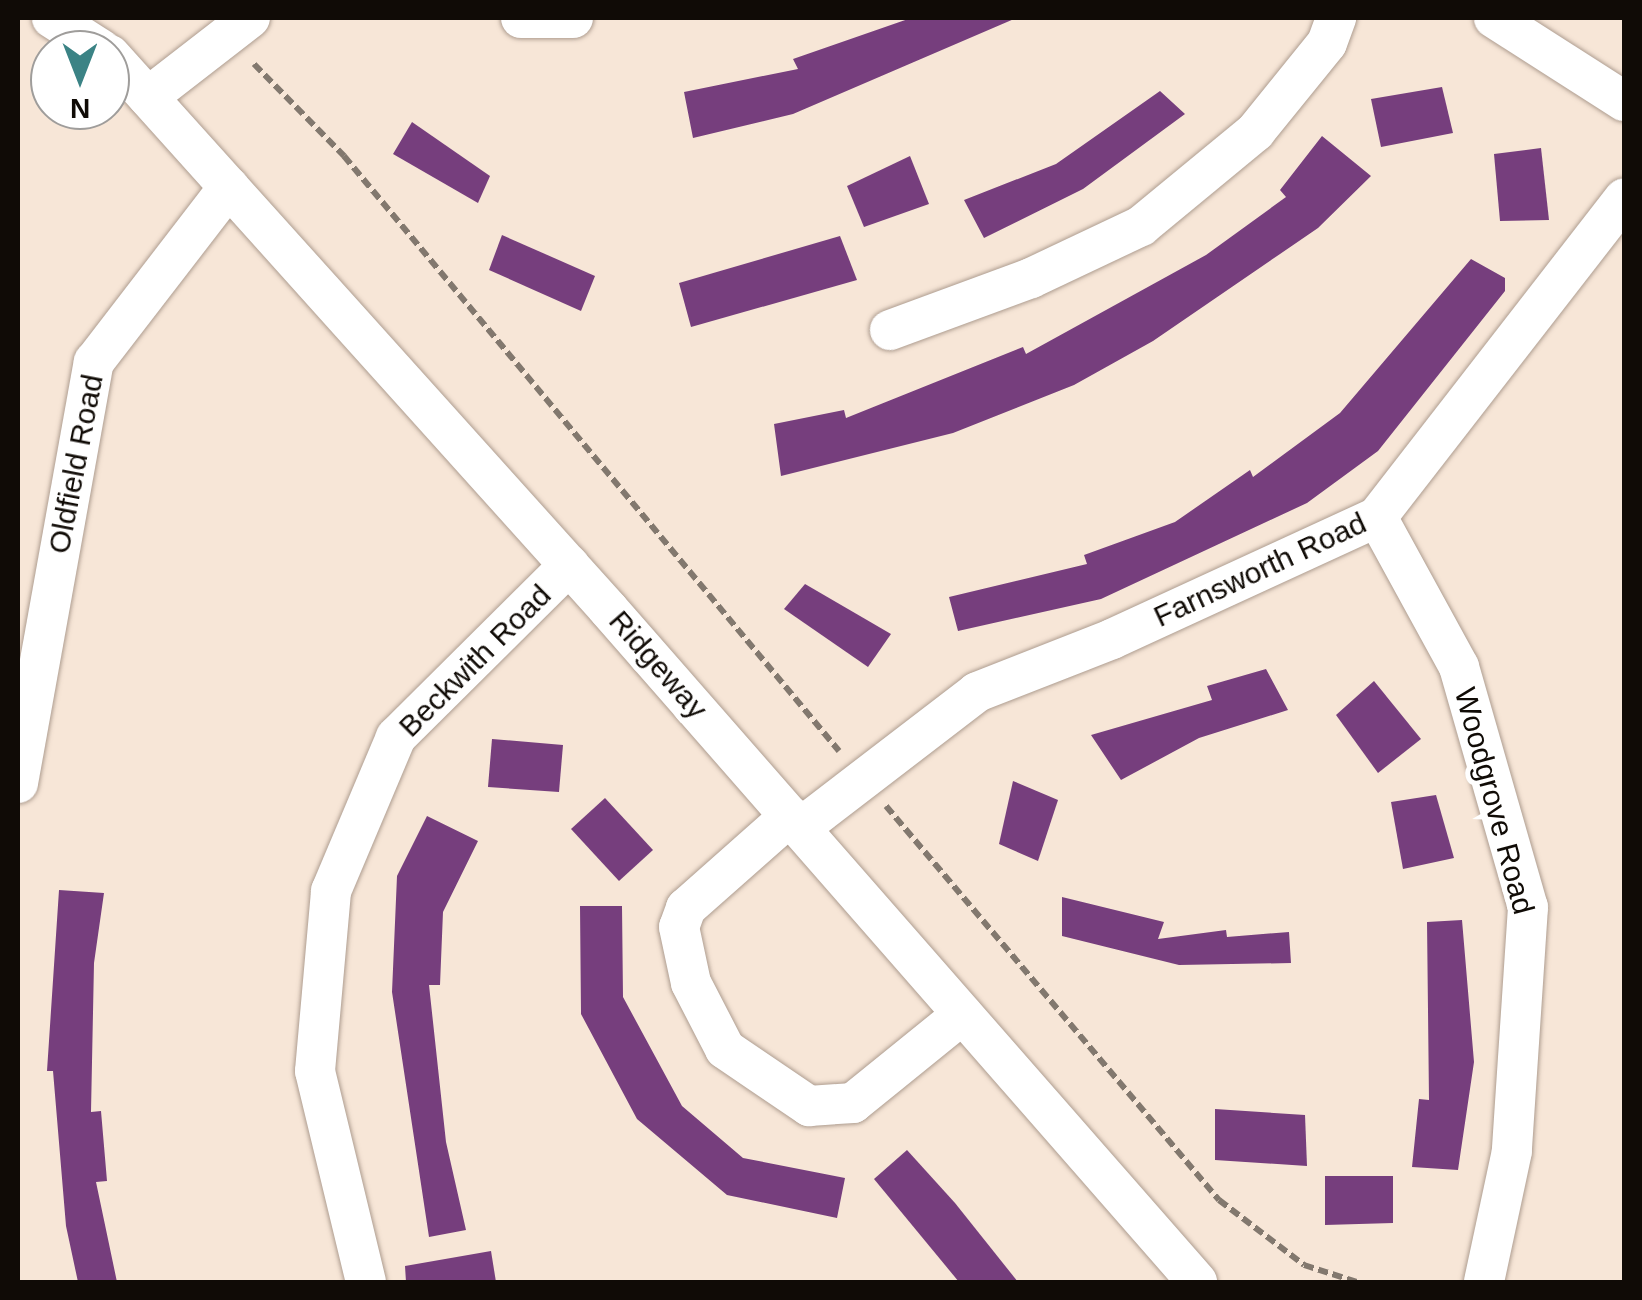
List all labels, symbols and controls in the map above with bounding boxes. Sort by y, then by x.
north arrow [30,30,130,130]
text: N [70,93,90,124]
street label: Oldfield Road [41,371,111,557]
street label: Farnsworth Road [1148,505,1372,635]
street label: Beckwith Road [392,578,558,744]
street label: Ridgeway [601,603,715,727]
street label: Woodgrove Road [1446,684,1542,918]

